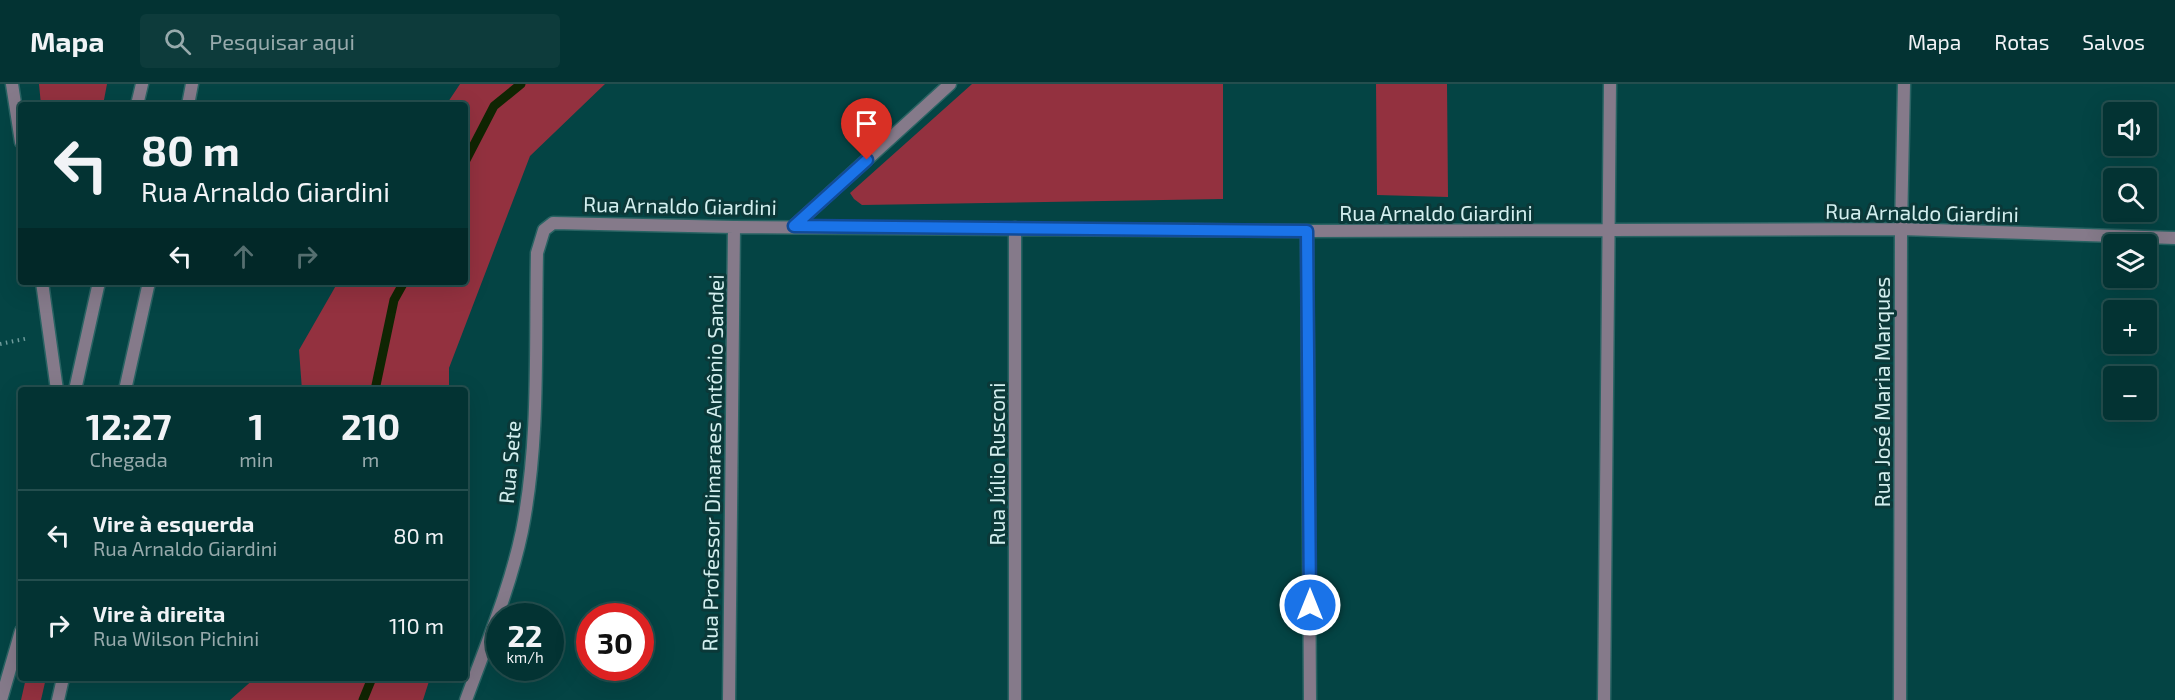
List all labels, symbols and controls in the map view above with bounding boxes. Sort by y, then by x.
search box [140,14,560,68]
text: Mapa [30,24,104,58]
icon: search [161,25,194,58]
text: Pesquisar aqui [209,28,355,54]
text: Mapa [1908,29,1961,54]
text: Rotas [1994,29,2049,54]
text: Salvos [2082,29,2145,54]
pin [841,98,892,160]
map controls [2103,102,2157,420]
button: sound [2103,102,2157,156]
icon: arrive [850,107,883,140]
text: 80 m [141,124,240,174]
icon: left [42,126,120,204]
button: search [2103,168,2157,222]
text: Rua Arnaldo Giardini [141,175,390,207]
street label: Rua Arnaldo Giardini [583,191,777,219]
street label: Rua Arnaldo Giardini [1825,198,2019,226]
street label: Rua Arnaldo Giardini [1339,200,1533,225]
button: layers [2103,234,2157,288]
icon: left [164,240,197,273]
icon: ahead [227,240,260,273]
icon: right [290,240,323,273]
street label: Rua Professor Dimaraes Antônio Sandei [696,274,728,652]
street label: Rua José Maria Marques [1869,277,1894,507]
button: + [2103,300,2157,354]
button: − [2103,366,2157,420]
street label: Rua Júlio Rusconi [984,383,1009,545]
text: 12:27 [86,404,171,447]
text: 1 [248,404,264,447]
text: 210 [341,404,400,447]
street label: Rua Sete [493,419,525,505]
text: Chegada [89,447,168,471]
text: min [239,447,273,471]
text: m [362,447,379,471]
text: Vire à esquerda [93,510,254,536]
icon: left [42,519,75,552]
text: 80 m [393,522,444,548]
text: Rua Arnaldo Giardini [93,536,277,560]
position arrow [1278,573,1342,637]
text: Vire à direita [93,600,225,626]
speed limit sign: 30 [576,603,654,681]
icon: right [42,609,75,642]
text: 110 m [389,612,444,638]
text: 22 [508,617,542,653]
text: Rua Wilson Pichini [93,626,259,650]
text: km/h [506,648,544,666]

